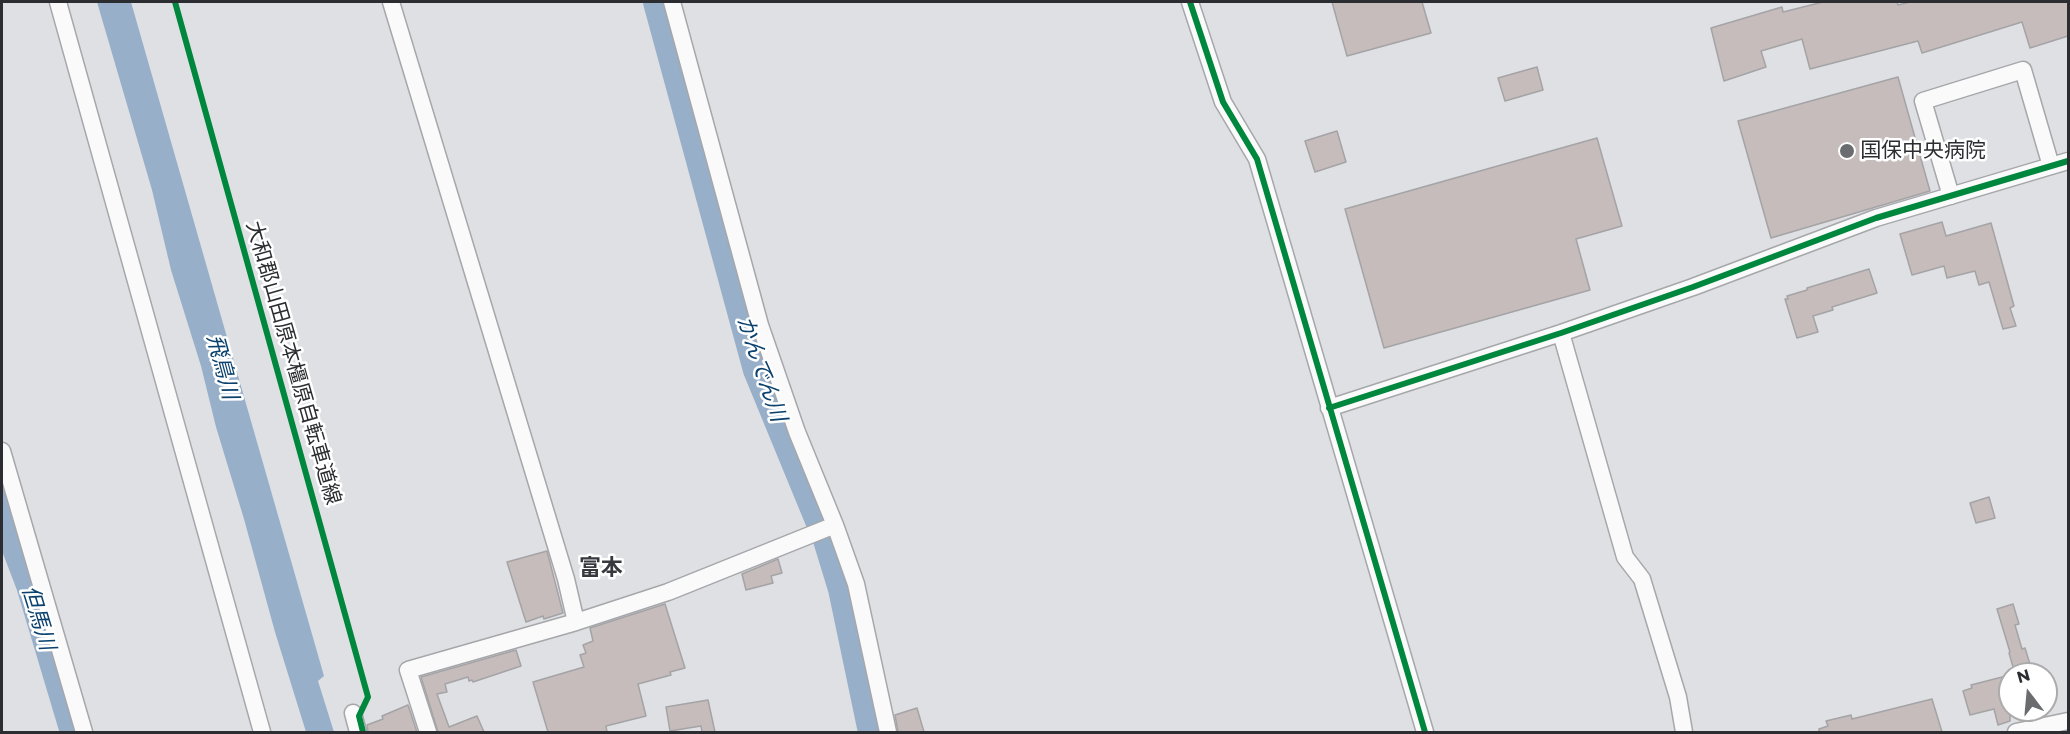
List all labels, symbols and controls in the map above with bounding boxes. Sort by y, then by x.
place label: 国保中央病院 [1860,138,1986,164]
marker: 国保中央病院 [1838,142,1856,160]
street label: 大和郡山田原本橿原自転車道線 [240,218,346,508]
water label: かんでん川 [731,313,791,425]
water label: 飛鳥川 [201,332,243,402]
district label: 富本 [579,556,623,582]
water label: 但馬川 [16,583,60,653]
north arrow [1998,662,2058,722]
text: N [2015,665,2032,687]

